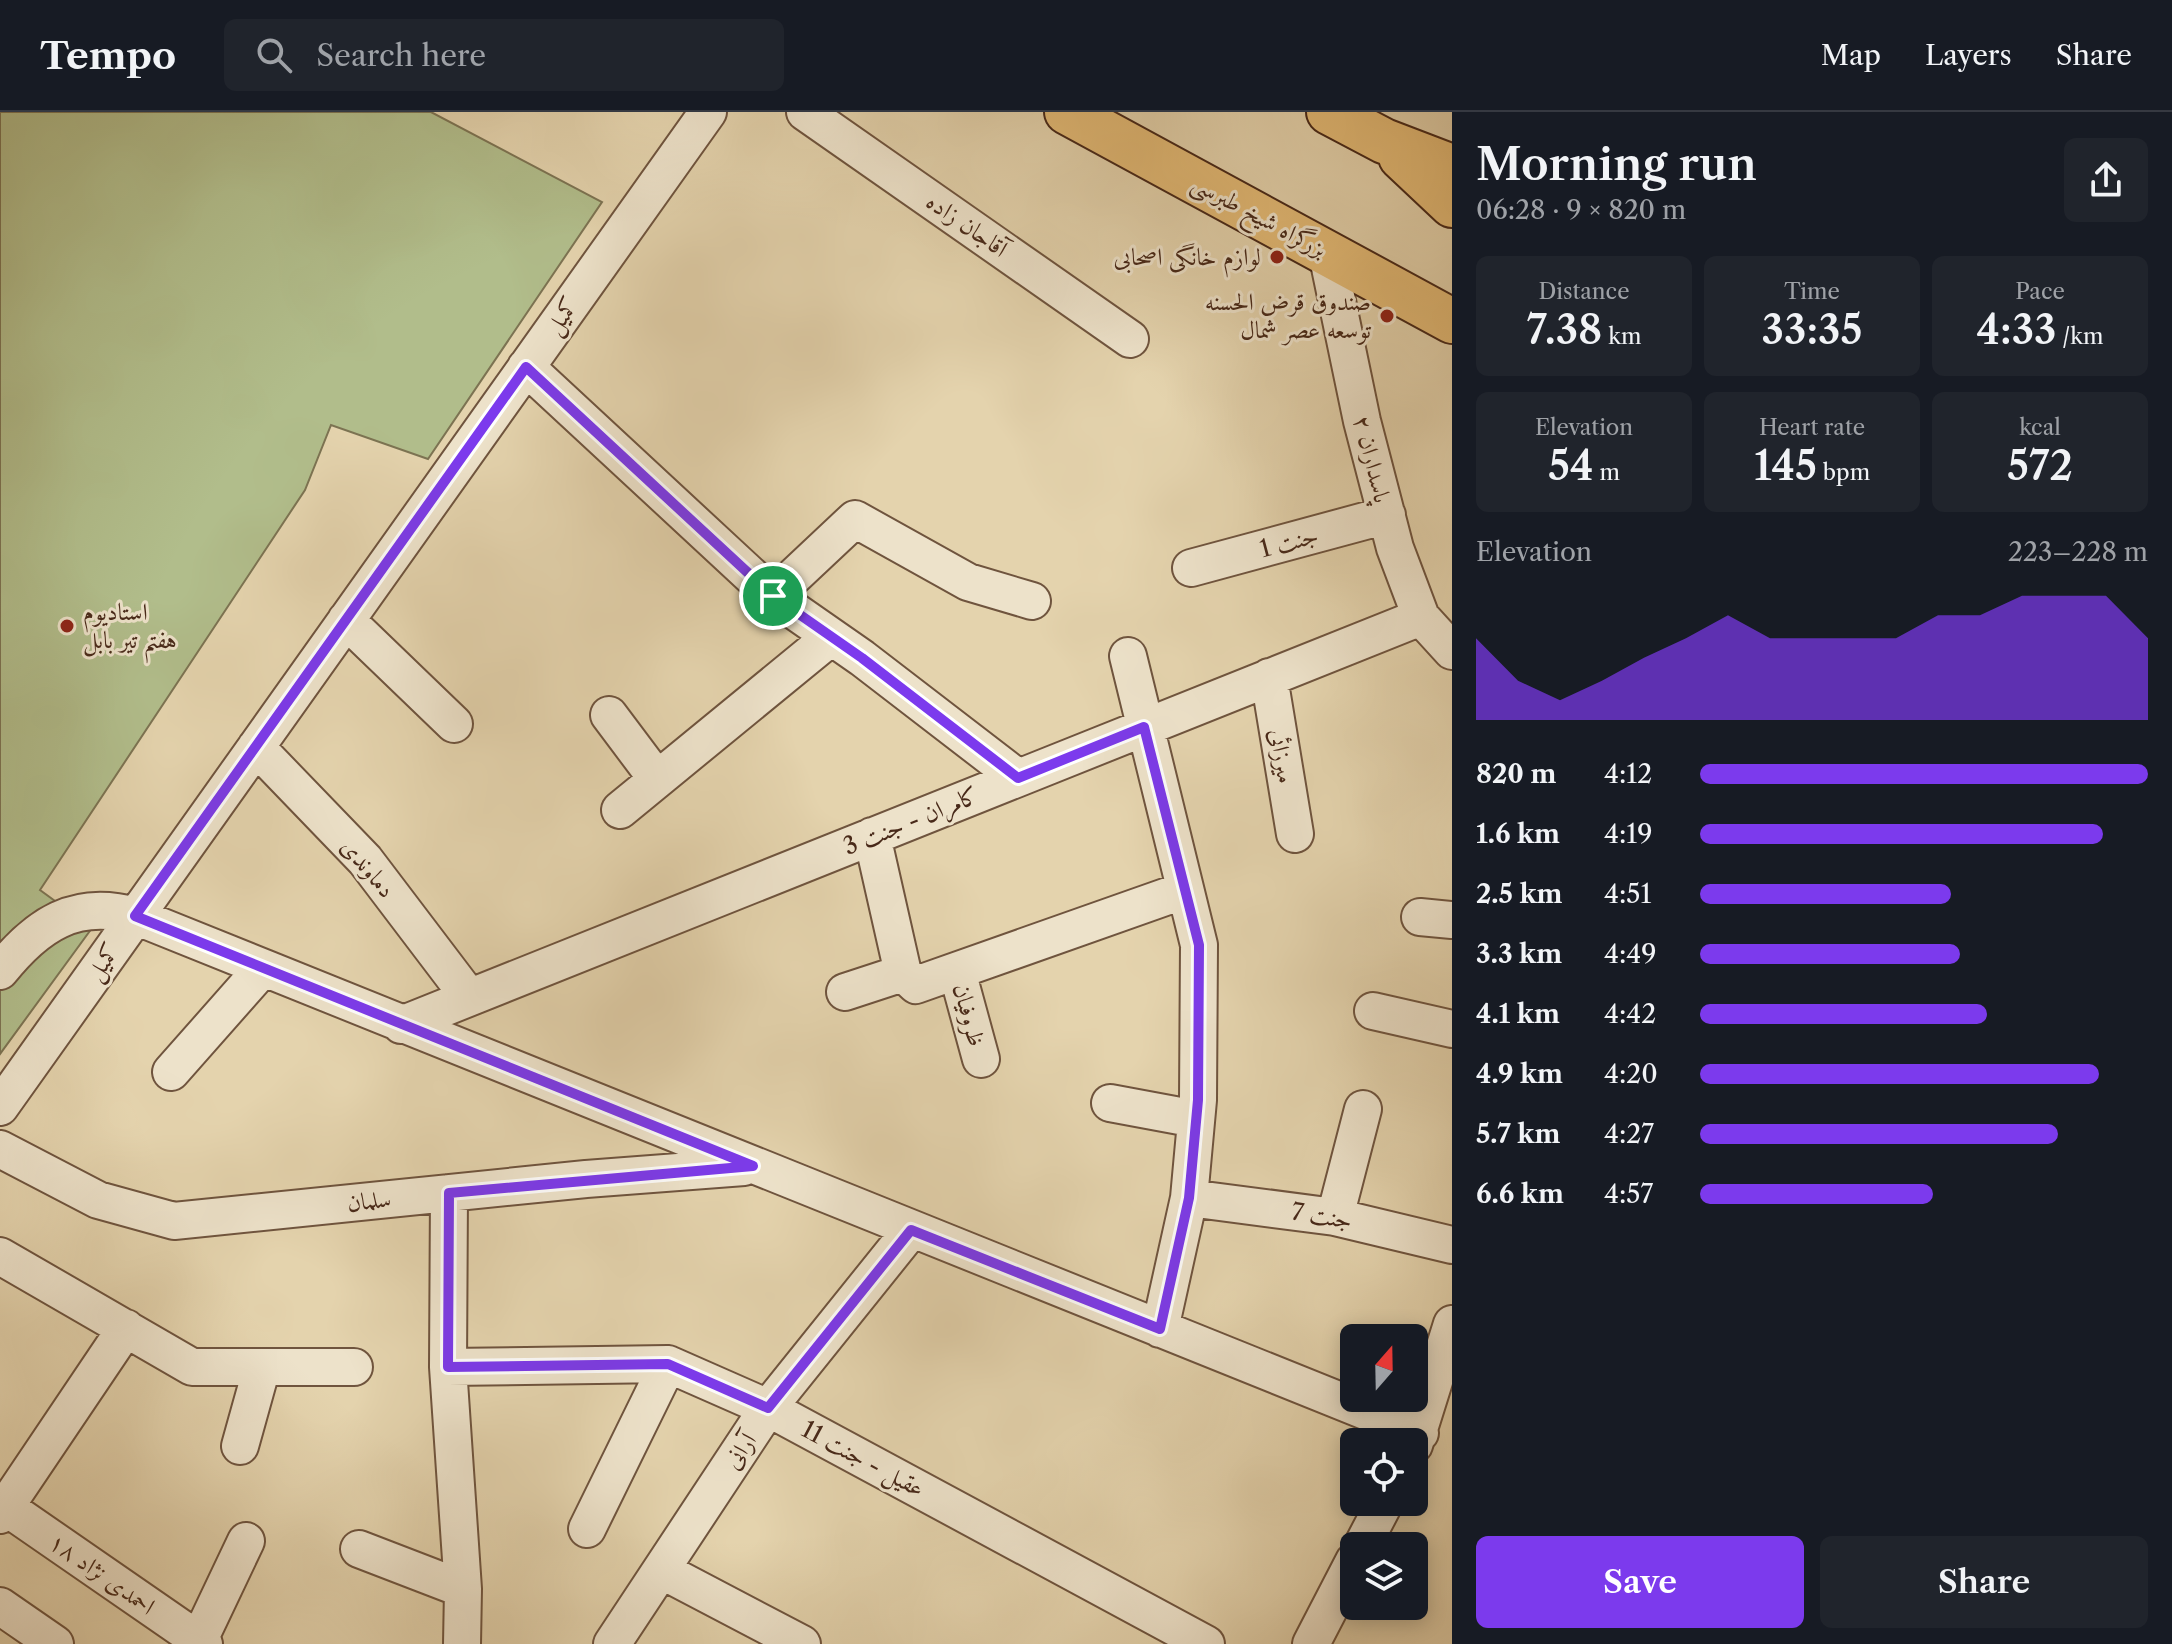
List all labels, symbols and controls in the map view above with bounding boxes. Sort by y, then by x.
search box [224,19,784,91]
text: Tempo [40,32,176,79]
icon: search [252,33,296,77]
text: Search here [316,37,486,74]
text: Map [1821,38,1881,72]
text: Layers [1925,38,2012,72]
text: Share [2056,38,2132,72]
text: Morning run [1476,137,1757,191]
button: share [2064,138,2148,222]
street label: بزرگراه شیخ طبرسی [1184,167,1332,269]
street label: آقاجان زاده [921,186,1016,265]
text: 06:28 · 9 × 820 m [1476,194,1686,226]
place label: لوازم خانگی اصحابی [1113,242,1261,278]
marker: لوازم خانگی اصحابی [1268,248,1286,266]
text: Distance [1538,278,1630,305]
text: Time [1784,278,1840,305]
text: Pace [2015,278,2065,305]
place label: صندوق قرض الحسنه توسعه عصر شمال [1205,287,1371,346]
street label: کمیل [538,291,587,342]
text: 7.38 [1527,305,1602,354]
text: 33:35 [1762,305,1862,354]
text: 4:33 [1977,305,2056,354]
marker: صندوق قرض الحسنه توسعه عصر شمال [1378,307,1396,325]
text: km [1602,323,1641,350]
text: /km [2056,323,2103,350]
street label: پاسداران ۲ [1345,412,1398,508]
text: Elevation [1535,414,1633,441]
text: Heart rate [1759,414,1865,441]
text: kcal [2019,414,2061,441]
text: 54 [1548,441,1594,490]
text: 145 [1754,441,1817,490]
text: 572 [2007,441,2073,490]
text: m [1594,459,1620,486]
text: bpm [1817,459,1870,486]
street label: جنت 1 [1256,520,1321,563]
text: Elevation [1476,536,1592,568]
text: 223–228 m [2008,536,2148,568]
pin [739,562,807,630]
icon: arrive [751,574,795,618]
place label: استادیوم هفتم تیر بابل [83,597,177,664]
marker: استادیوم هفتم تیر بابل [58,617,76,635]
street label: میرزائی [1264,727,1301,785]
text: 820 m [1476,758,1556,790]
text: 4:12 [1604,758,1652,790]
street label: کامران - جنت 3 [839,780,984,864]
text: 1.6 km [1476,818,1560,850]
text: 4:19 [1604,818,1653,850]
street label: دماوندی [335,832,402,904]
text: 2.5 km [1476,878,1562,910]
text: 4:51 [1604,878,1651,910]
street label: کمیل [79,937,128,988]
text: 3.3 km [1476,938,1562,970]
text: 4:49 [1604,938,1657,970]
street label: ظروفیان [946,980,992,1050]
text: 4.1 km [1476,998,1560,1030]
text: 4:42 [1604,998,1656,1030]
text: 4.9 km [1476,1058,1563,1090]
text: 4:20 [1604,1058,1658,1090]
text: 5.7 km [1476,1118,1560,1150]
text: 4:27 [1604,1118,1654,1150]
text: 6.6 km [1476,1178,1564,1210]
text: 4:57 [1604,1178,1653,1210]
street label: سلمان [345,1184,392,1217]
street label: جنت 7 [1290,1196,1354,1235]
north arrow [1340,1324,1428,1412]
map controls [1340,1324,1428,1620]
street label: عقیل - جنت 11 [795,1414,930,1506]
street label: آرانی [717,1425,764,1474]
button: locate [1340,1428,1428,1516]
street label: احمدی نژاد ۱۸ [44,1527,161,1621]
button: layers [1340,1532,1428,1620]
button: Save [1476,1536,1804,1628]
button: Share [1820,1536,2148,1628]

